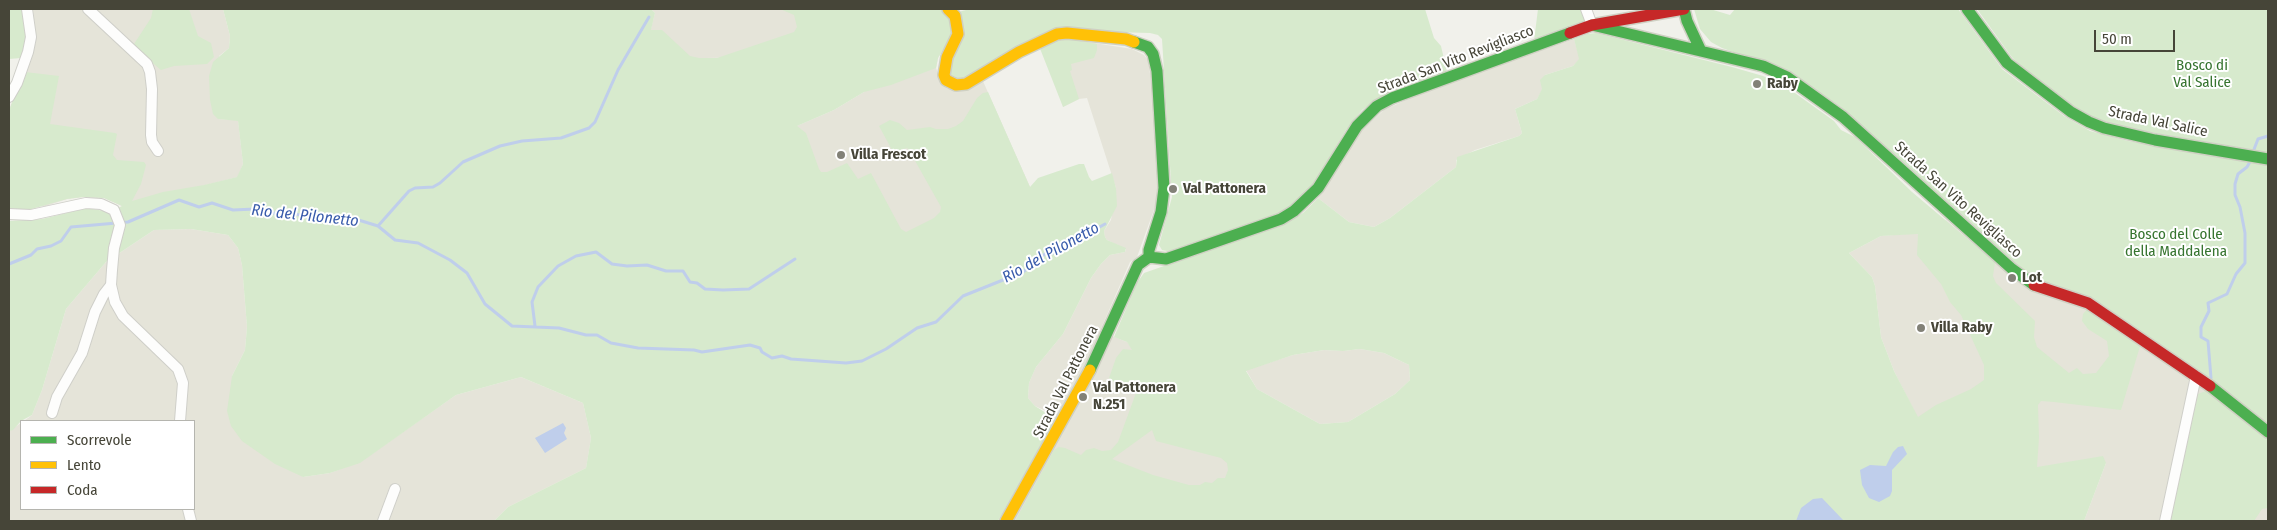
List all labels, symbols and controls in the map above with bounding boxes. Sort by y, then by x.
scale bar [2097,20,2178,52]
street label: Strada San Vito Revigliasco [1376,22,1536,98]
text: 50 m [2102,30,2132,48]
park label: Bosco di Val Salice [2173,57,2231,92]
place label: Raby [1767,75,1798,93]
marker: Raby [1751,78,1763,90]
street label: Strada Val Salice [2107,103,2209,141]
street label: Strada San Vito Revigliasco [1891,138,2025,262]
place label: Villa Frescot [851,146,926,164]
marker: Villa Frescot [835,149,847,161]
place label: Val Pattonera [1183,180,1266,198]
marker: Val Pattonera [1167,183,1179,195]
water label: Rio del Pilonetto [250,201,360,231]
water label: Rio del Pilonetto [999,218,1103,288]
park label: Bosco del Colle della Maddalena [2125,226,2227,261]
place label: Lot [2022,269,2042,287]
marker: Lot [2006,272,2018,284]
place label: Villa Raby [1931,319,1992,337]
street label: Strada Val Pattonera [1030,322,1102,442]
marker: Villa Raby [1915,322,1927,334]
place label: Val Pattonera N.251 [1093,379,1176,414]
marker: Val Pattonera N.251 [1077,391,1089,403]
legend [20,420,195,510]
text: Scorrevole [67,431,132,449]
text: Lento [67,456,101,474]
text: Coda [67,481,98,499]

